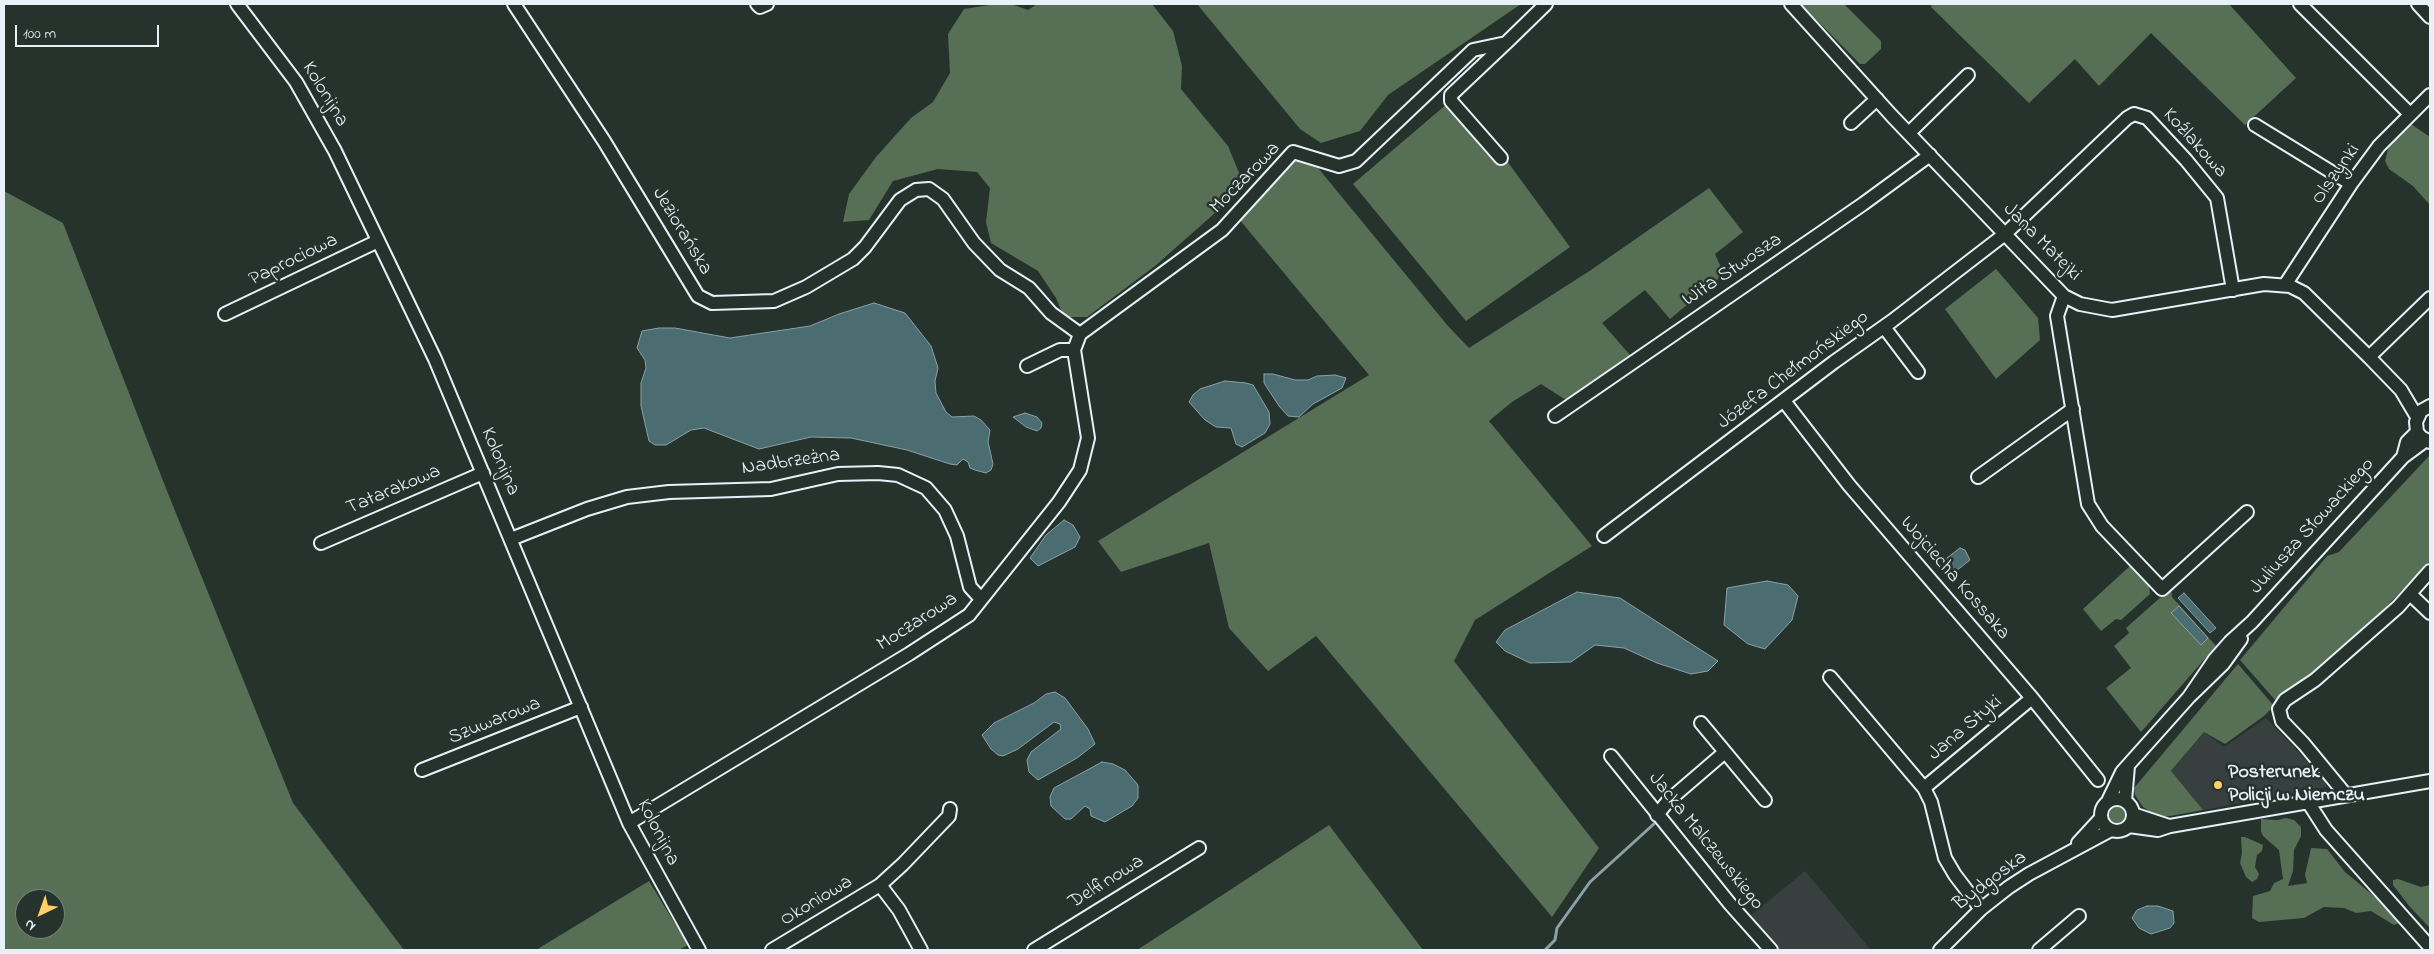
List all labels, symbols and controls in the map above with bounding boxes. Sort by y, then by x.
scale bar [18,15,161,47]
text: 100 m [23,23,56,45]
street label: Kolonijna [295,58,353,132]
street label: Koźlakowa [2156,104,2232,184]
street label: Moczarowa [1206,138,1286,220]
street label: Olszynki [2308,140,2366,210]
street label: Jeziorańska [646,184,716,280]
street label: Jana Matejki [1997,199,2085,287]
street label: Paprociowa [246,229,342,293]
street label: Wita Stwosza [1679,229,1787,313]
street label: Józefa Chełmońskiego [1714,306,1874,436]
street label: Kolonijna [474,424,524,500]
street label: Nadbrzeżna [740,444,842,482]
street label: Juliusza Słowackiego [2245,454,2381,600]
street label: Tatarakowa [343,460,445,522]
street label: Wojciecha Kossaka [1894,512,2014,646]
street label: Moczarowa [873,588,963,658]
street label: Jana Styki [1924,691,2008,767]
street label: Szuwarowa [446,693,544,751]
place label: Posterunek Policji w Niemczu [2228,762,2365,809]
street label: Jacka Malczewskiego [1642,768,1768,916]
marker: Posterunek Policji w Niemczu [2212,779,2224,791]
street label: Kolonijna [630,796,684,870]
street label: Bydgoska [1950,847,2032,917]
street label: Delfinowa [1065,851,1149,915]
street label: Okoniowa [776,871,858,933]
north arrow [15,889,65,939]
text: N [20,914,41,936]

